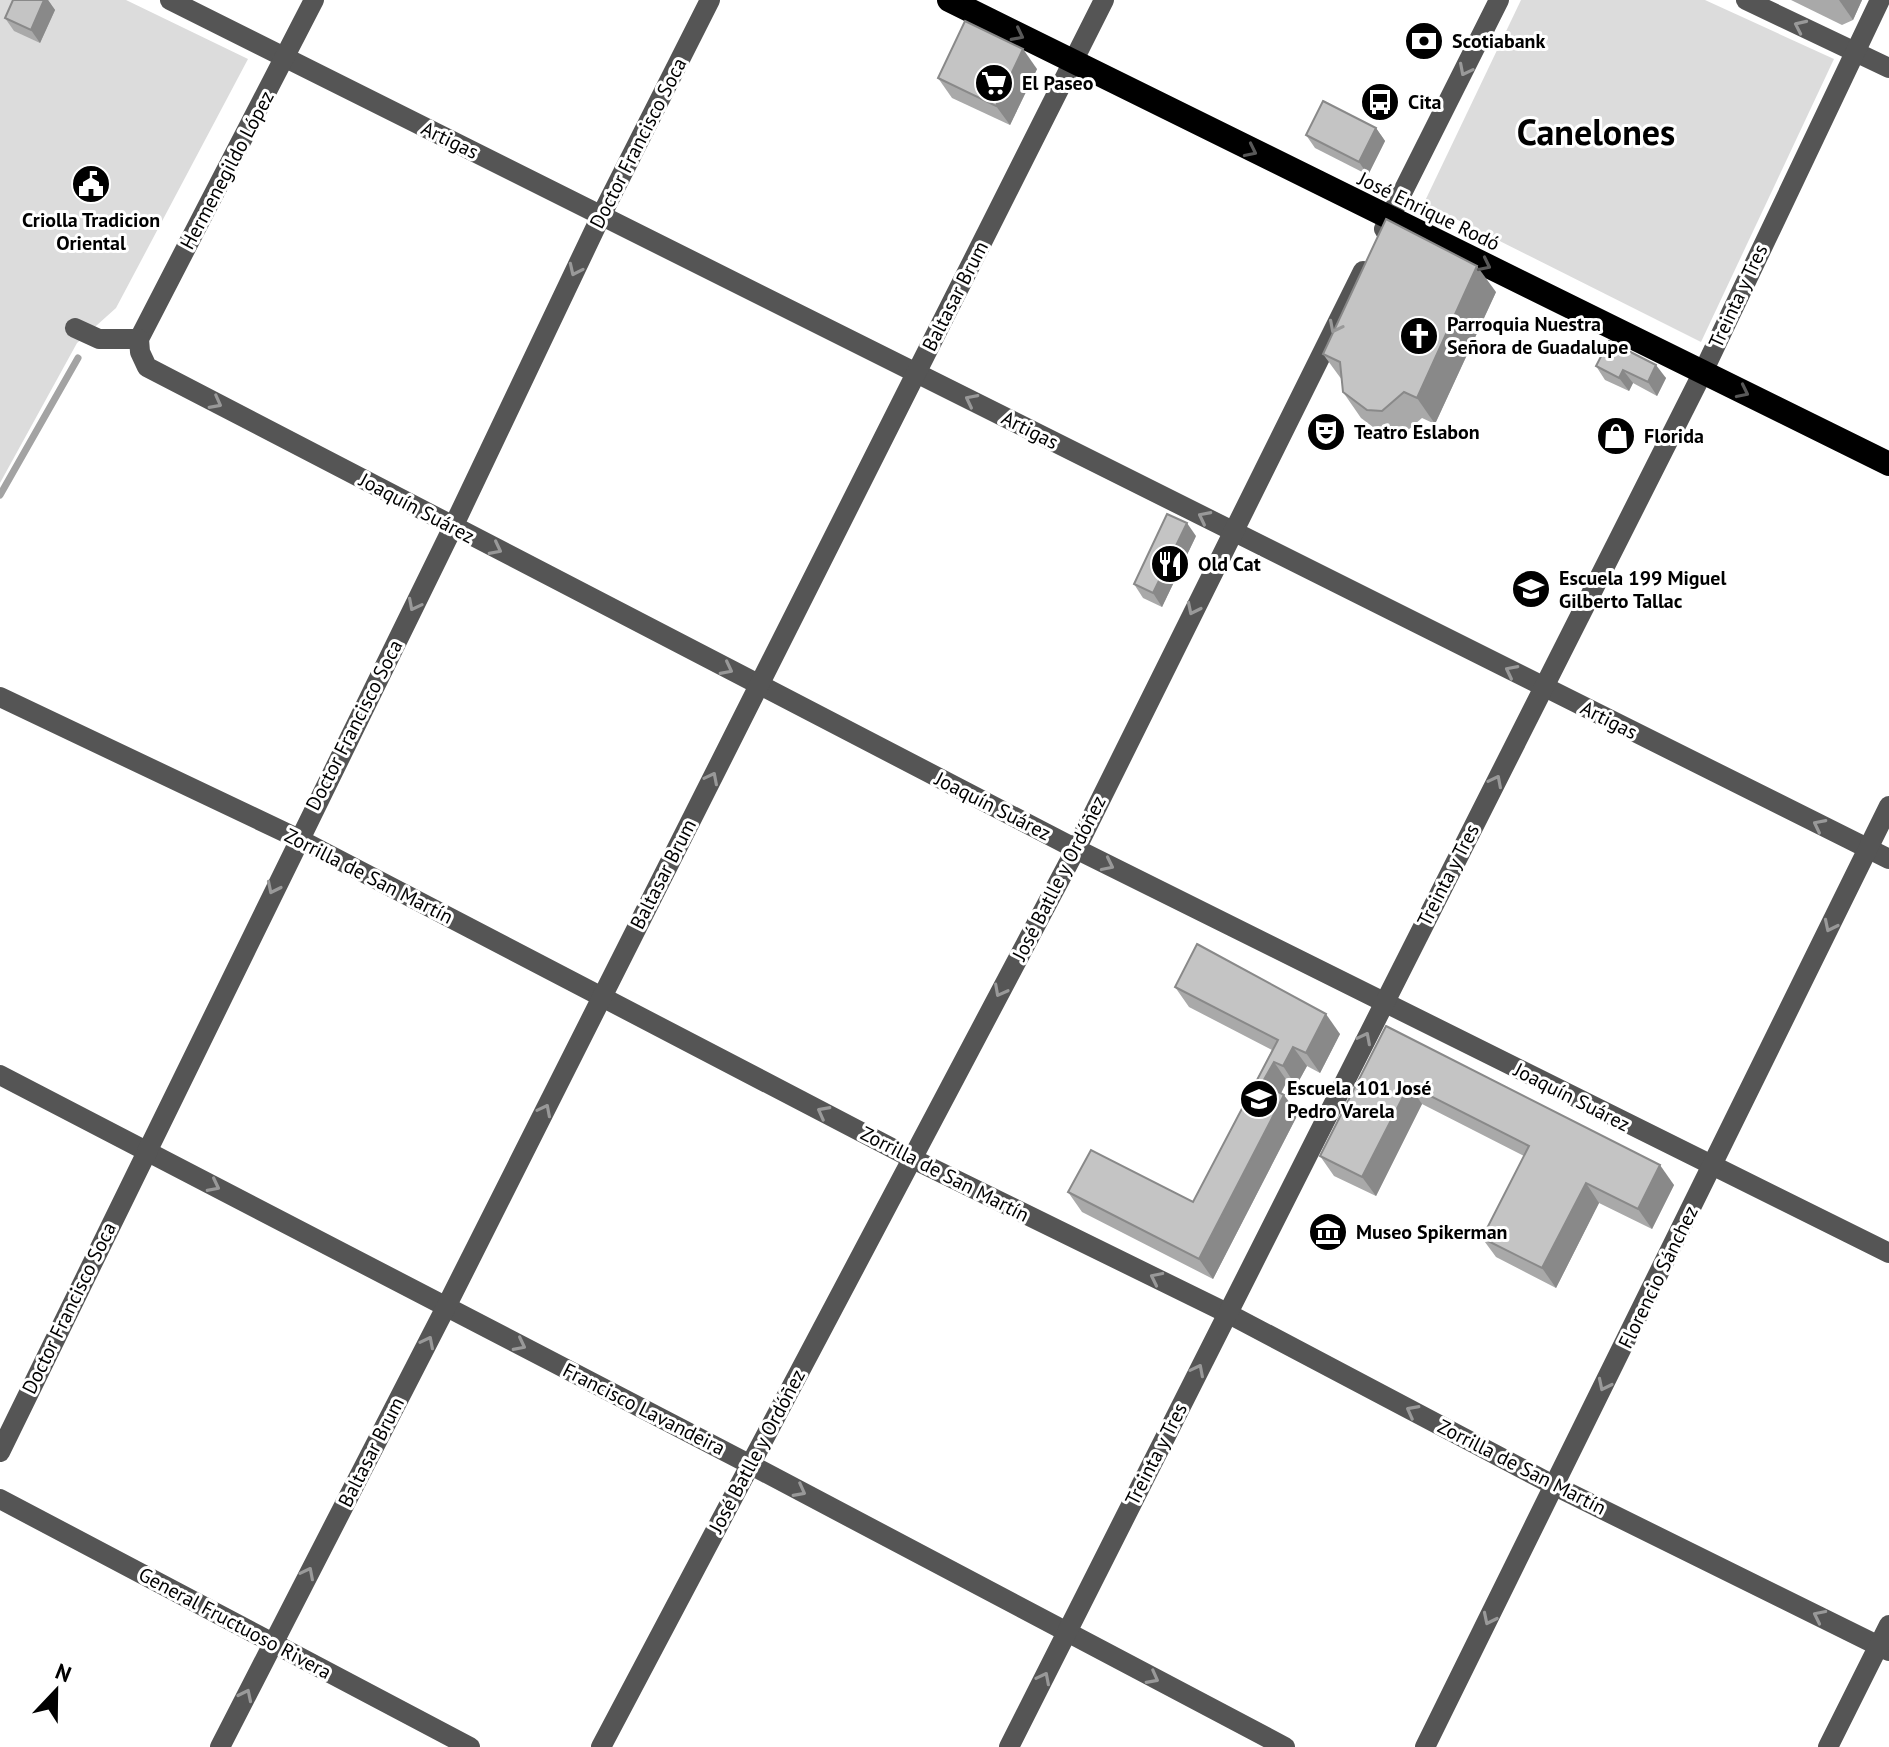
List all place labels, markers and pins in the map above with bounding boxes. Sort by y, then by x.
bank icon: Scotiabank [1403,20,1445,62]
place label: Scotiabank [1452,28,1545,54]
supermarket icon: El Paseo [973,62,1015,104]
place label: El Paseo [1022,70,1094,96]
bus stop icon: Cita [1359,81,1401,123]
place label: Cita [1408,89,1442,115]
public building icon: Criolla Tradicion Oriental [70,163,112,205]
place label: Criolla Tradicion Oriental [22,207,160,256]
place label: Parroquia Nuestra Señora de Guadalupe [1447,311,1628,360]
church icon: Parroquia Nuestra Señora de Guadalupe [1398,315,1440,357]
theatre icon: Teatro Eslabon [1305,411,1347,453]
shop icon: Florida [1595,415,1637,457]
place label: Teatro Eslabon [1354,419,1480,445]
place label: Florida [1644,423,1704,449]
restaurant icon: Old Cat [1149,543,1191,585]
place label: Old Cat [1198,551,1261,577]
place label: Escuela 199 Miguel Gilberto Tallac [1559,565,1726,614]
school or university icon: Escuela 199 Miguel Gilberto Tallac [1510,568,1552,610]
place label: Escuela 101 José Pedro Varela [1287,1075,1431,1124]
school or university icon: Escuela 101 José Pedro Varela [1238,1078,1280,1120]
museum icon: Museo Spikerman [1307,1211,1349,1253]
place label: Museo Spikerman [1356,1219,1508,1245]

